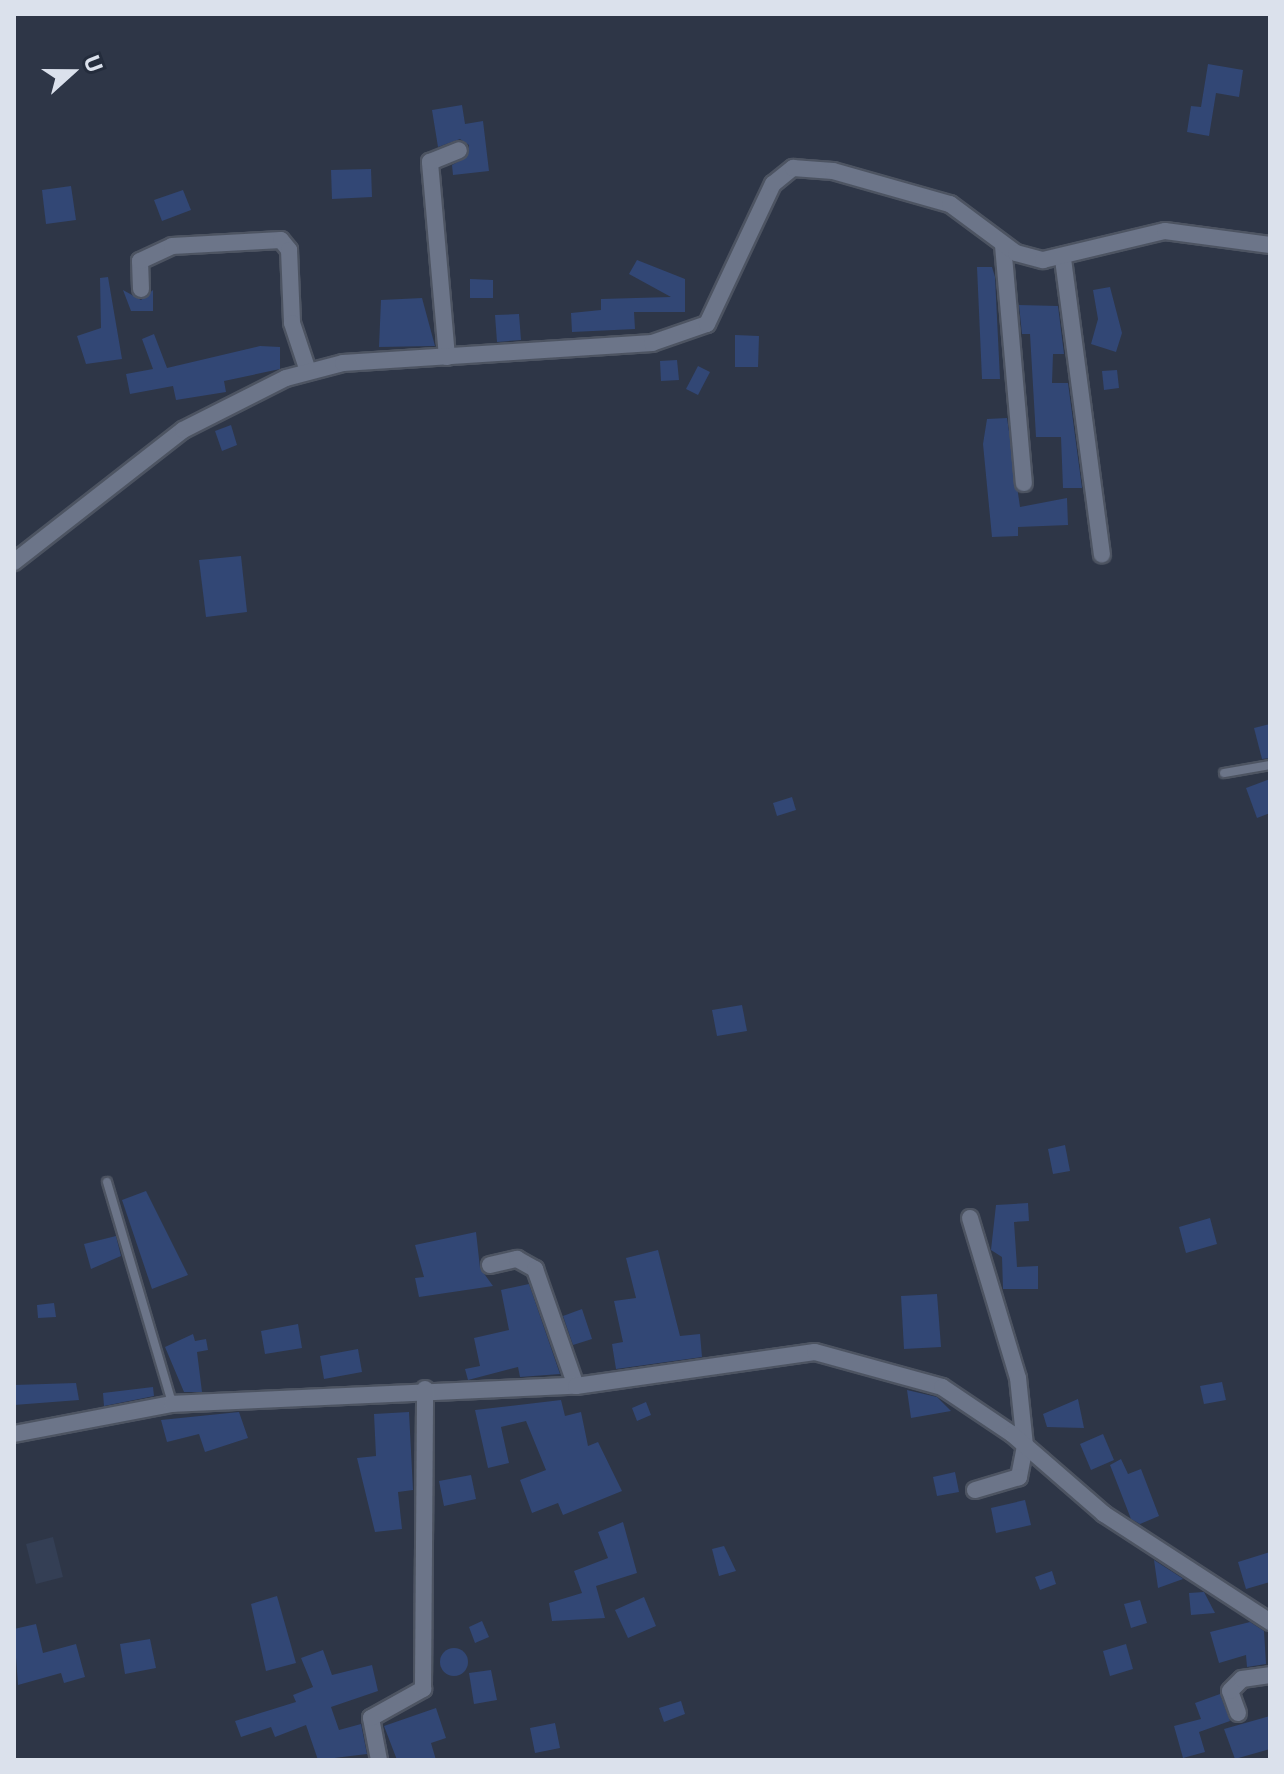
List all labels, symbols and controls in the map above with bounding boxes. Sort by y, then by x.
north arrow [32,32,112,112]
text: U [77,50,111,77]

